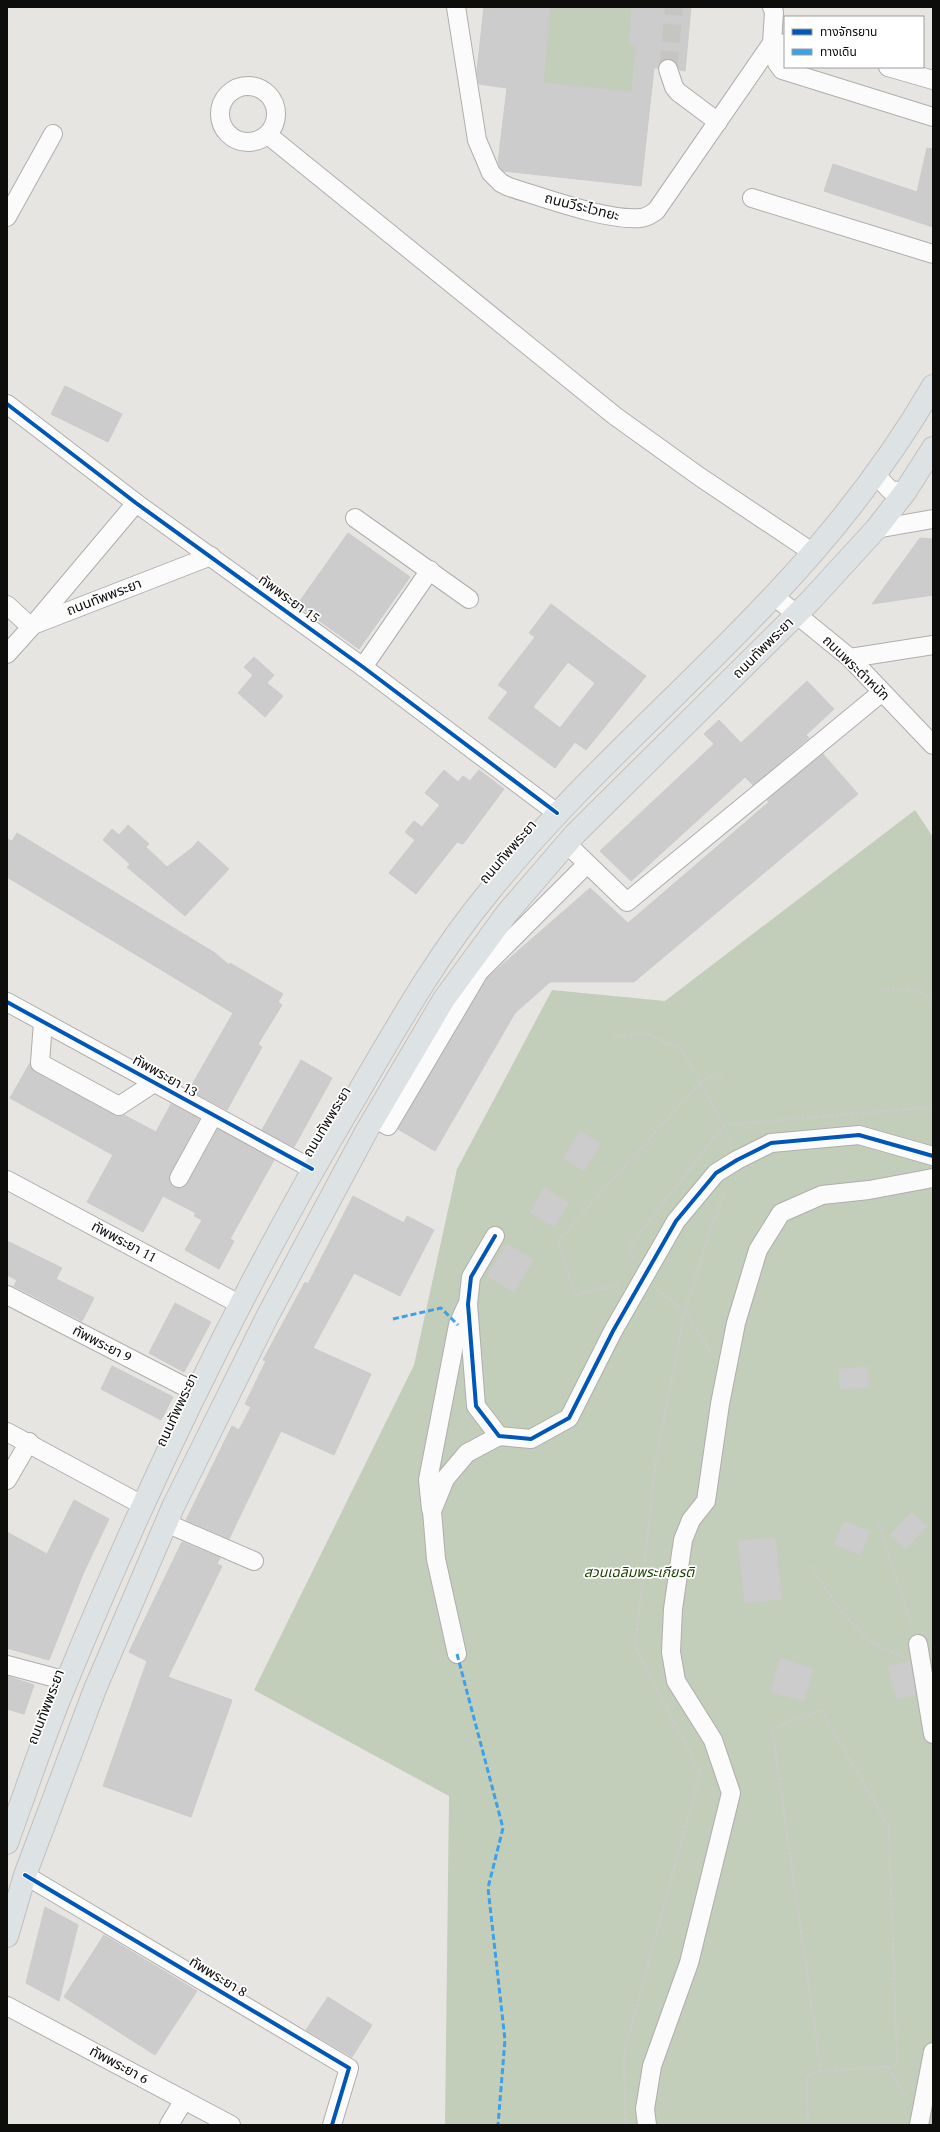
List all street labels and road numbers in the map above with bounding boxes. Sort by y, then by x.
street label: ถนนวีระไวทยะ [542,188,622,227]
street label: ทัพพระยา 15 [254,570,324,628]
street label: ถนนทัพพระยา [63,573,145,621]
street label: ถนนทัพพระยา [728,613,798,683]
street label: ถนนพระตำหนัก [818,630,894,706]
street label: ถนนทัพพระยา [474,815,542,889]
street label: ทัพพระยา 13 [129,1050,201,1102]
street label: ถนนทัพพระยา [298,1083,356,1161]
street label: ทัพพระยา 11 [88,1216,160,1268]
street label: ทัพพระยา 9 [69,1320,135,1368]
street label: ถนนทัพพระยา [151,1370,203,1450]
street label: ถนนทัพพระยา [22,1666,70,1748]
street label: ทัพพระยา 8 [185,1952,251,2002]
street label: ทัพพระยา 6 [86,2041,152,2089]

